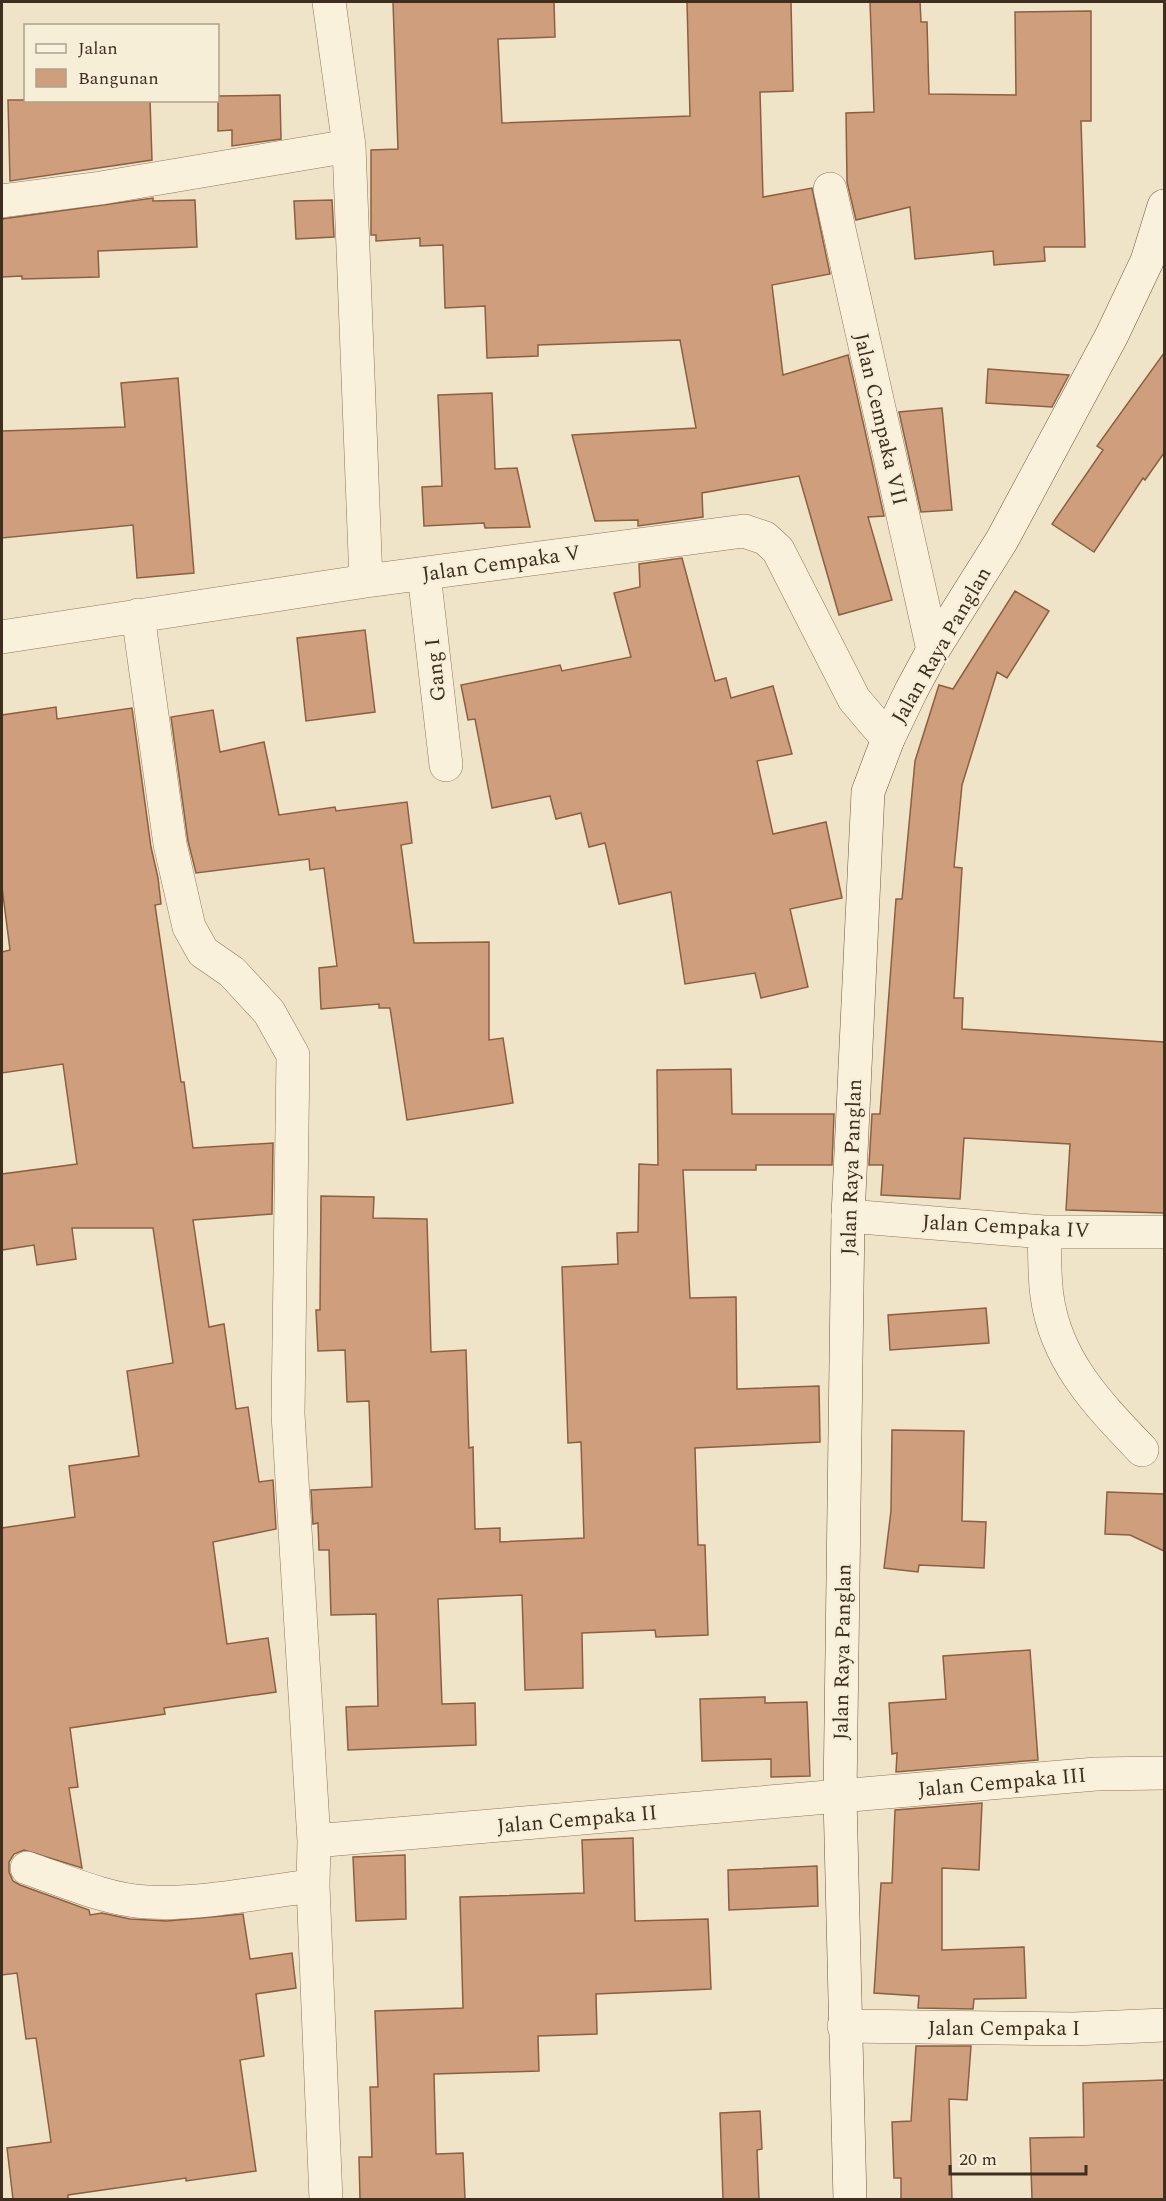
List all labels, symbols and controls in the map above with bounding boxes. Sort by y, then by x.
legend [24,24,219,102]
text: Jalan [78,35,118,62]
text: Bangunan [78,65,159,92]
street label: Jalan Cempaka VII [845,330,915,509]
street label: Jalan Cempaka V [420,537,582,591]
street label: Jalan Raya Panglan [884,561,1000,730]
street label: Gang I [417,637,455,703]
street label: Jalan Raya Panglan [833,1078,871,1256]
street label: Jalan Cempaka IV [921,1207,1091,1247]
street label: Jalan Raya Panglan [825,1563,861,1741]
street label: Jalan Cempaka III [917,1760,1088,1806]
street label: Jalan Cempaka II [496,1797,658,1843]
street label: Jalan Cempaka I [928,2013,1080,2045]
scale bar [950,2138,1086,2176]
text: 20 m [959,2146,997,2173]

